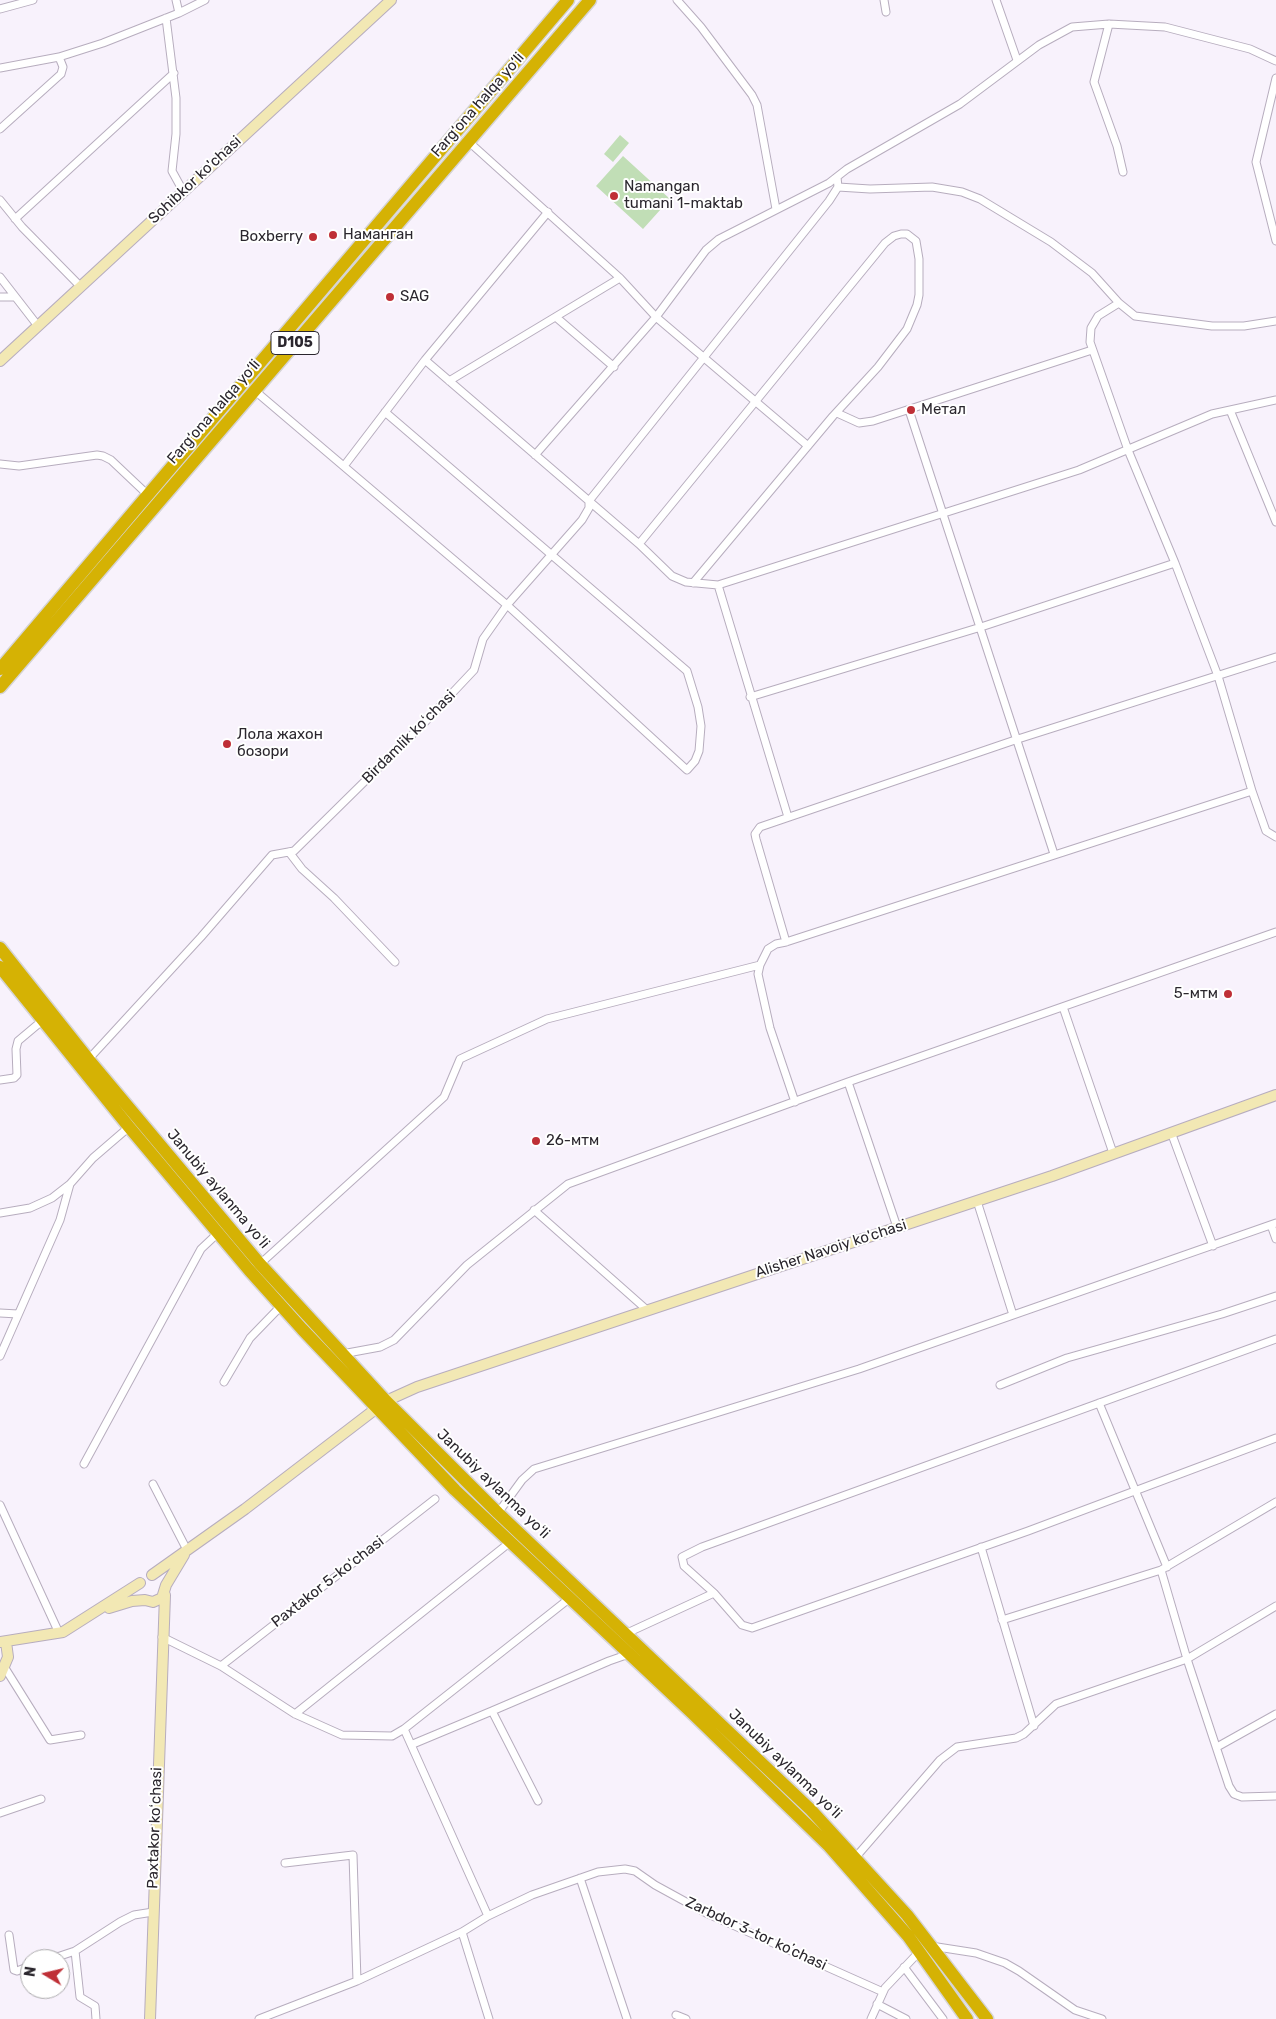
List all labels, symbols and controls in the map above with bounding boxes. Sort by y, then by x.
street label: Farg‘ona halqa yo‘li [428,49,528,161]
street label: Sohibkor ko'chasi [145,132,245,228]
place label: Namangan tumani 1-maktab [624,178,743,213]
marker: Namangan tumani 1-maktab [608,190,620,202]
place label: Наманган [343,226,413,244]
place label: Boxberry [239,228,303,246]
marker: Наманган [327,229,339,241]
marker: Boxberry [307,231,319,243]
place label: SAG [400,288,429,306]
marker: SAG [384,291,396,303]
road number: D105 [271,332,319,354]
street label: Farg‘ona halqa yo‘li [164,356,264,468]
place label: Метал [921,401,966,419]
marker: Метал [905,404,917,416]
street label: Birdamlik koʻchasi [359,687,459,787]
place label: Лола жахон бозори [237,726,323,761]
marker: Лола жахон бозори [221,738,233,750]
place label: 5-мтм [1174,985,1218,1003]
marker: 5-мтм [1222,988,1234,1000]
street label: Janubiy aylanma yoʻli [163,1126,273,1252]
place label: 26-мтм [546,1132,599,1150]
marker: 26-мтм [530,1135,542,1147]
street label: Alisher Navoiy ko'chasi [753,1216,909,1282]
street label: Janubiy aylanma yoʻli [433,1425,553,1543]
street label: Paxtakor 5-koʻchasi [268,1532,388,1632]
street label: Janubiy aylanma yoʻli [725,1705,845,1823]
street label: Paxtakor koʻchasi [144,1767,166,1889]
street label: Zarbdor 3-tor koʼchasi [683,1893,829,1975]
north arrow [20,1949,70,1999]
text: N [21,1965,40,1978]

